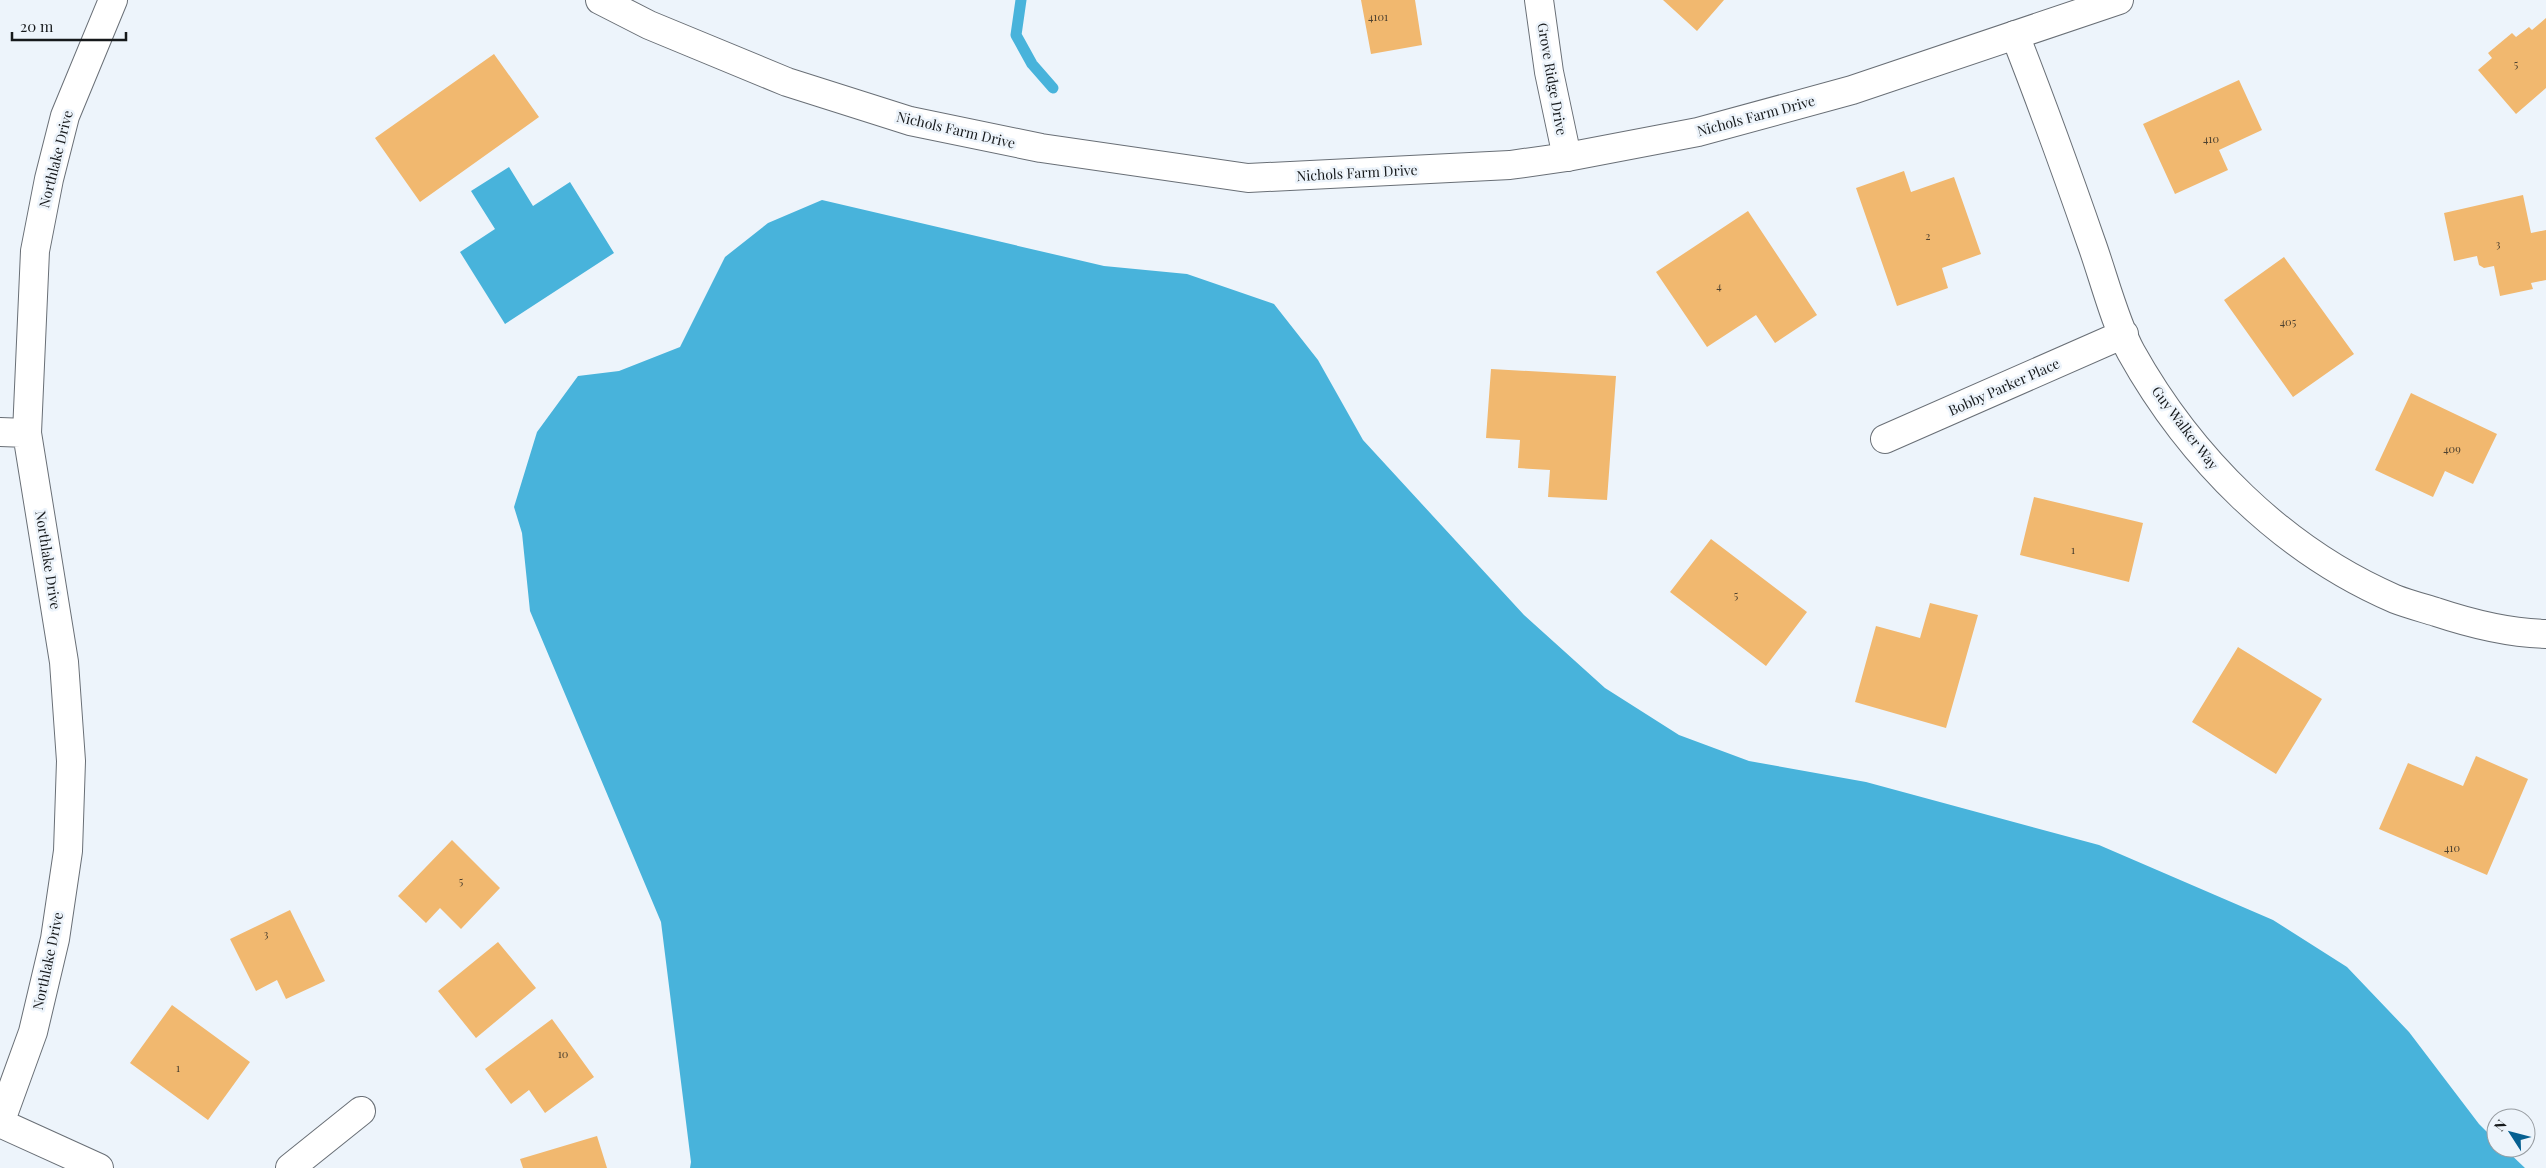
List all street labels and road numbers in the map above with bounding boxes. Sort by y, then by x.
street label: Grove Ridge Drive [1533,21,1572,137]
street label: Nichols Farm Drive [1695,91,1817,140]
street label: Nichols Farm Drive [895,107,1017,152]
street label: Northlake Drive [34,108,77,210]
street label: Nichols Farm Drive [1296,160,1418,185]
street label: Bobby Parker Place [1945,353,2062,420]
street label: Guy Walker Way [2148,382,2223,473]
street label: Northlake Drive [31,509,66,611]
street label: Northlake Drive [28,910,67,1012]

